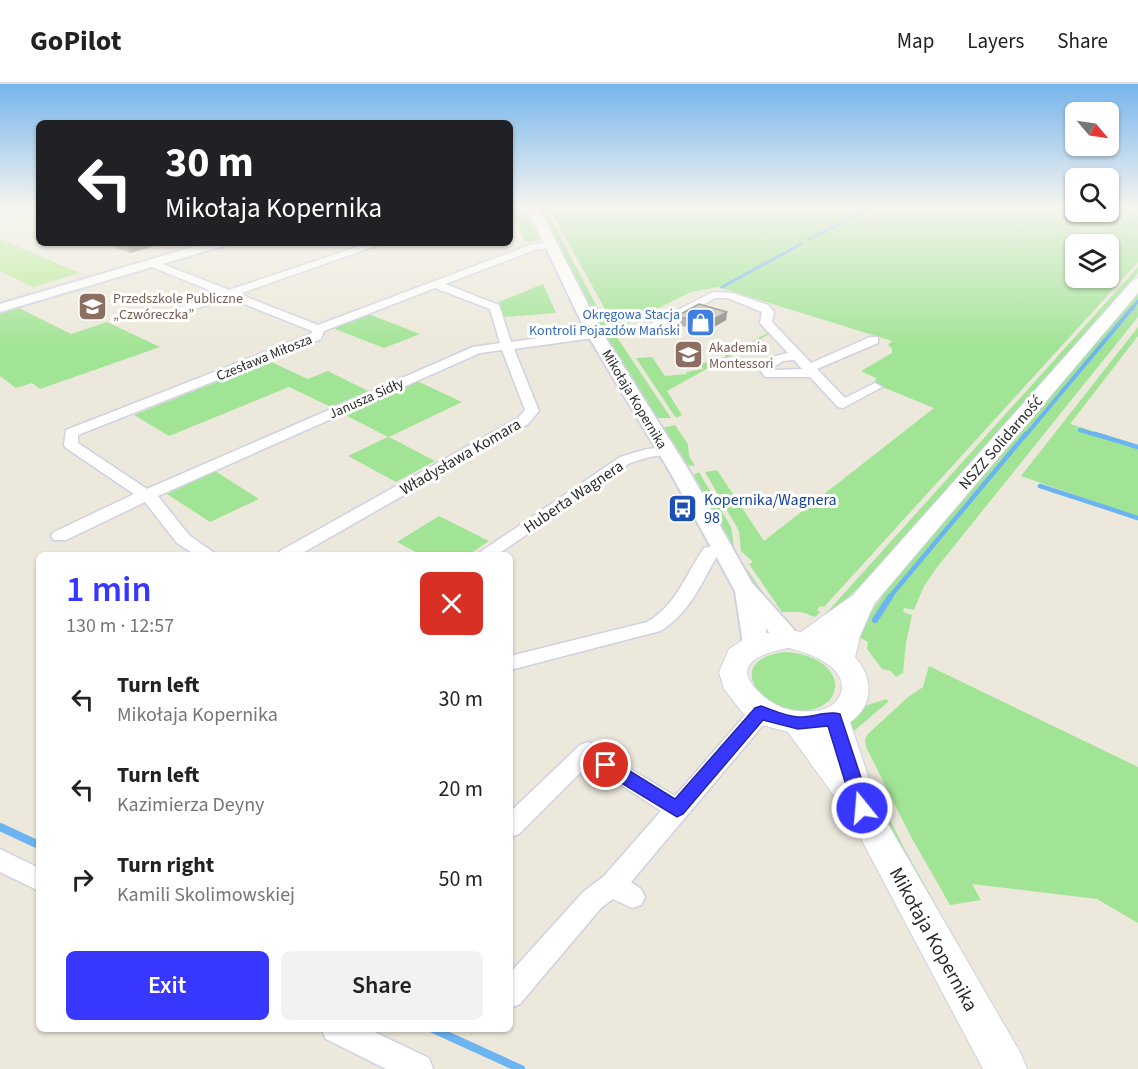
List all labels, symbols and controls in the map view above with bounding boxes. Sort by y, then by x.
text: GoPilot [30,21,121,61]
text: Map [897,26,934,56]
text: Layers [967,26,1024,56]
text: Share [1057,26,1108,56]
north arrow [1065,102,1119,156]
map controls [1065,102,1119,288]
text: 30 m [165,133,254,193]
icon: left [66,144,144,222]
button: search [1065,168,1119,222]
text: Mikołaja Kopernika [165,189,382,228]
button: layers [1065,234,1119,288]
place label: Przedszkole Publiczne „Czwóreczka” [113,289,243,325]
school or university icon: Przedszkole Publiczne „Czwóreczka” [76,290,108,322]
place label: Okręgowa Stacja Kontroli Pojazdów Mański [529,305,680,341]
shop icon: Okręgowa Stacja Kontroli Pojazdów Mański [685,306,717,338]
street label: Czesława Miłosza [214,330,315,386]
place label: Akademia Montessori [709,338,774,374]
school or university icon: Akademia Montessori [672,339,704,371]
street label: Mikołaja Kopernika [597,346,672,453]
street label: Janusza Sidły [326,373,407,424]
street label: NSZZ Solidarność [954,391,1048,494]
street label: Władysława Komara [396,413,525,500]
street label: Huberta Wagnera [519,455,628,538]
place label: Kopernika/Wagnera 98 [704,489,837,529]
bus stop icon: Kopernika/Wagnera 98 [667,492,699,524]
text: 1 min [66,564,152,615]
button: close [420,572,483,635]
text: 130 m · 12:57 [66,612,174,640]
text: Turn left [117,669,199,701]
icon: left [66,683,99,716]
text: 30 m [438,683,483,715]
text: Mikołaja Kopernika [117,701,278,729]
pin [580,739,631,790]
icon: arrive [589,748,622,781]
text: Turn left [117,759,199,791]
icon: left [66,773,99,806]
text: 20 m [438,773,483,805]
position arrow [830,776,894,840]
text: Kazimierza Deyny [117,791,264,819]
text: Turn right [117,849,214,881]
street label: Mikołaja Kopernika [882,862,984,1017]
icon: right [66,863,99,896]
text: 50 m [438,863,483,895]
text: Kamili Skolimowskiej [117,881,295,909]
button: Exit [66,951,269,1020]
button: Share [281,951,483,1020]

